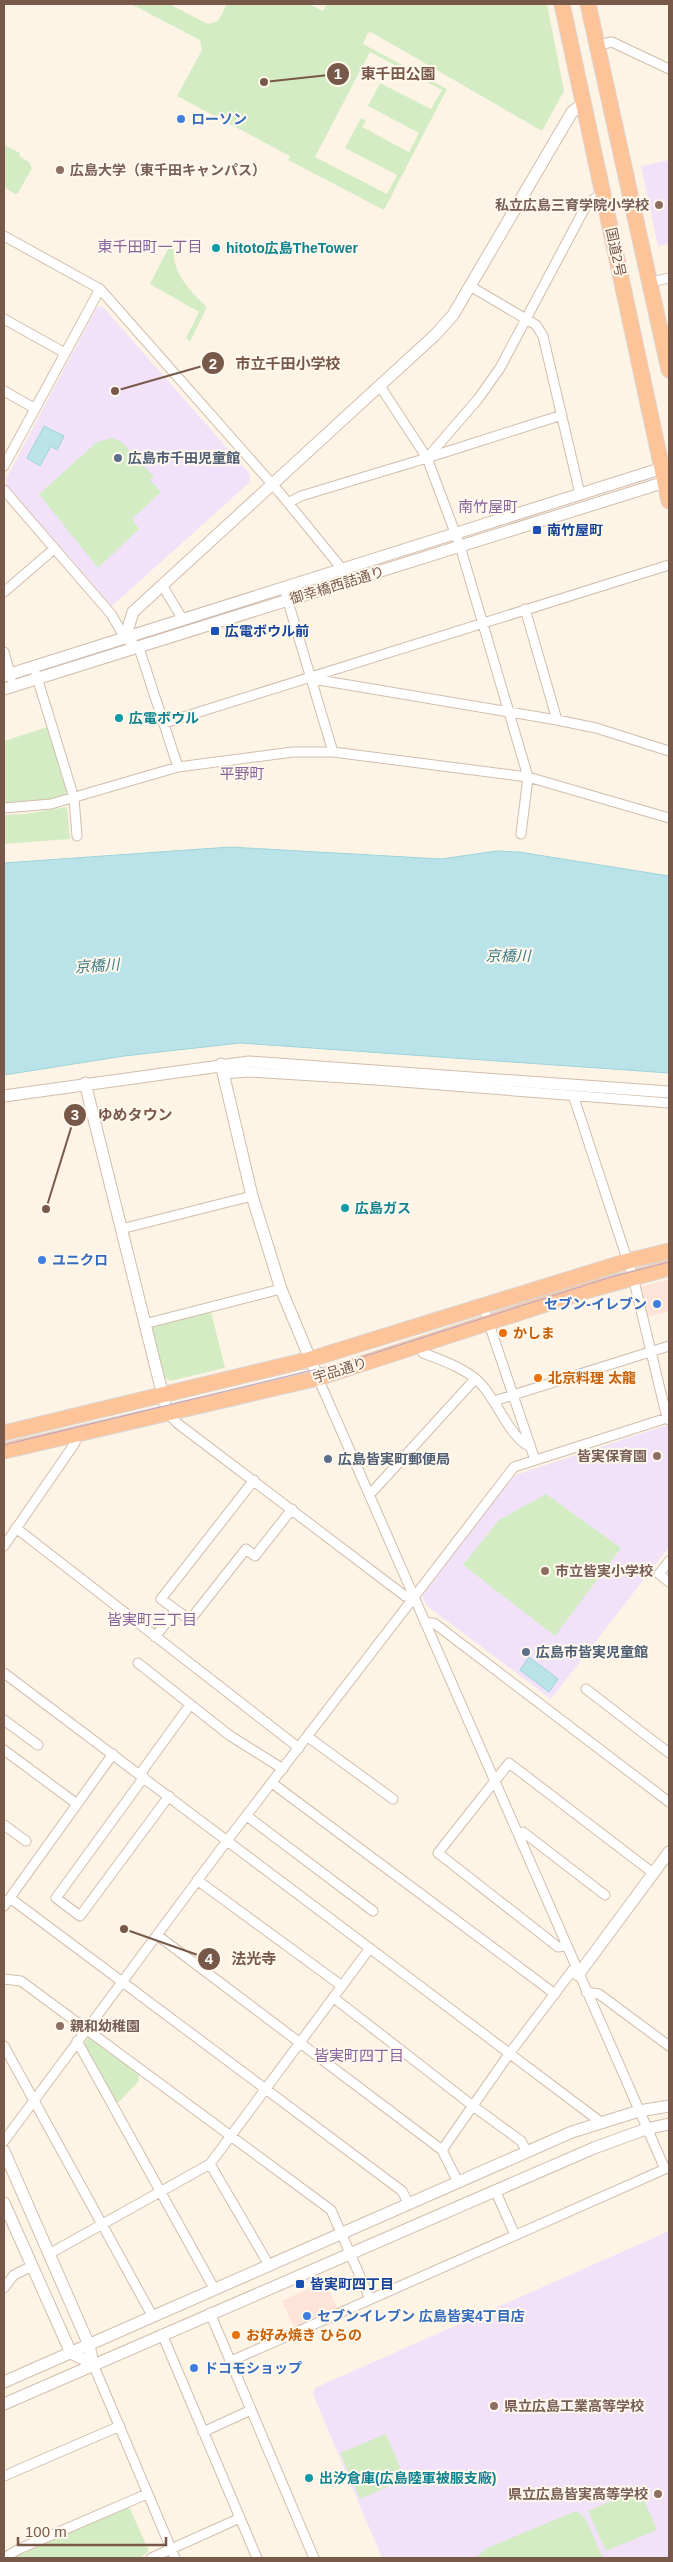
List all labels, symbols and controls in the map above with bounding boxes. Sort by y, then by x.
callout: 東千田公園 [326,59,446,89]
text: 1 [334,65,342,82]
text: 東千田公園 [360,65,436,82]
place label: ローソン [191,111,247,127]
marker: ローソン [175,113,187,125]
place label: 広島大学（東千田キャンパス） [70,162,266,178]
marker: 広島大学（東千田キャンパス） [54,164,66,176]
place label: 私立広島三育学院小学校 [495,197,649,213]
marker: 私立広島三育学院小学校 [653,199,665,211]
street label: 国道2号 [603,226,629,278]
district label: 東千田町一丁目 [97,238,203,255]
place label: hitoto広島TheTower [226,240,358,256]
marker: hitoto広島TheTower [210,242,222,254]
callout: 市立千田小学校 [200,348,350,378]
text: 2 [209,355,217,372]
text: 市立千田小学校 [235,355,341,372]
place label: 広島市千田児童館 [128,450,240,466]
marker: 広島市千田児童館 [112,452,124,464]
district label: 南竹屋町 [458,498,518,515]
place label: 南竹屋町 [547,522,603,538]
marker: 南竹屋町 [531,524,543,536]
street label: 御幸橋西詰通り [288,563,386,607]
place label: 広電ボウル前 [225,623,309,639]
marker: 広電ボウル前 [209,625,221,637]
place label: 広電ボウル [129,710,199,726]
marker: 広電ボウル [113,712,125,724]
district label: 平野町 [219,765,265,782]
water label: 京橋川 [485,947,532,964]
water label: 京橋川 [74,955,122,976]
callout: ゆめタウン [62,1100,182,1130]
text: 3 [71,1106,79,1123]
text: ゆめタウン [97,1106,173,1123]
place label: 広島ガス [355,1200,411,1216]
marker: 広島ガス [339,1202,351,1214]
place label: ユニクロ [52,1252,108,1268]
marker: ユニクロ [36,1254,48,1266]
place label: セブン-イレブン [544,1296,647,1312]
marker: セブン-イレブン [651,1298,663,1310]
place label: かしま [513,1325,555,1341]
marker: かしま [497,1327,509,1339]
street label: 宇品通り [311,1354,369,1386]
place label: 北京料理 太龍 [548,1370,636,1386]
marker: 北京料理 太龍 [532,1372,544,1384]
place label: 皆実保育園 [577,1448,647,1464]
marker: 皆実保育園 [651,1450,663,1462]
place label: 広島皆実町郵便局 [338,1451,450,1467]
marker: 広島皆実町郵便局 [322,1453,334,1465]
place label: 市立皆実小学校 [555,1563,653,1579]
marker: 市立皆実小学校 [539,1565,551,1577]
district label: 皆実町三丁目 [107,1611,197,1628]
place label: 広島市皆実児童館 [536,1644,648,1660]
marker: 広島市皆実児童館 [520,1646,532,1658]
callout: 法光寺 [197,1944,287,1974]
text: 4 [205,1950,214,1967]
text: 法光寺 [231,1950,277,1967]
place label: 親和幼稚園 [70,2018,140,2034]
marker: 親和幼稚園 [54,2020,66,2032]
district label: 皆実町四丁目 [314,2047,404,2064]
place label: 皆実町四丁目 [310,2276,394,2292]
marker: 皆実町四丁目 [294,2278,306,2290]
place label: セブンイレブン 広島皆実4丁目店 [317,2308,525,2324]
marker: セブンイレブン 広島皆実4丁目店 [301,2310,313,2322]
place label: お好み焼き ひらの [246,2327,362,2343]
marker: お好み焼き ひらの [230,2329,242,2341]
place label: ドコモショップ [204,2360,302,2376]
marker: ドコモショップ [188,2362,200,2374]
place label: 県立広島工業高等学校 [504,2398,644,2414]
marker: 県立広島工業高等学校 [488,2400,500,2412]
place label: 出汐倉庫(広島陸軍被服支廠) [319,2470,496,2486]
marker: 出汐倉庫(広島陸軍被服支廠) [303,2472,315,2484]
place label: 県立広島皆実高等学校 [508,2486,648,2502]
marker: 県立広島皆実高等学校 [652,2488,664,2500]
scale bar [18,2514,165,2546]
text: 100 m [25,2523,67,2540]

